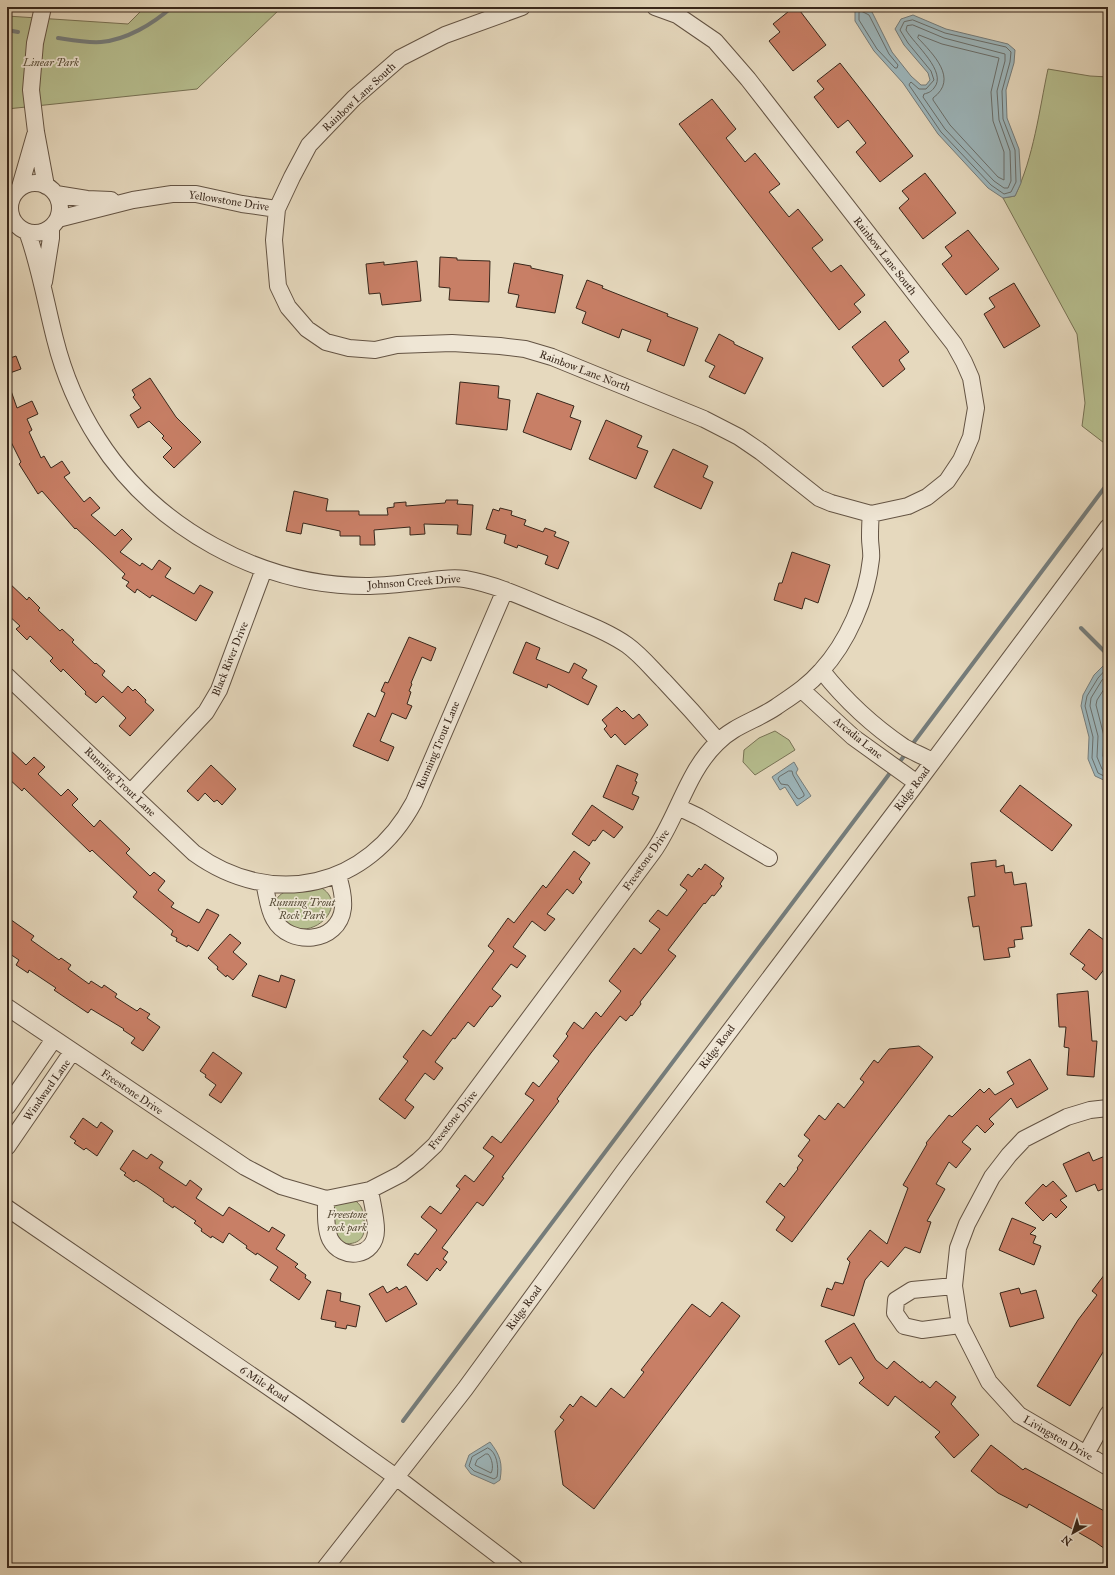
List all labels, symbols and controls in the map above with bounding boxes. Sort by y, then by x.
park label: Linear Park [22,56,79,69]
street label: Rainbow Lane South [320,60,398,134]
street label: Yellowstone Drive [188,188,271,214]
street label: Rainbow Lane South [851,214,919,298]
street label: Rainbow Lane North [538,348,632,394]
street label: Johnson Creek Drive [366,572,462,593]
street label: Black River Drive [209,619,251,698]
street label: Running Trout Lane [414,699,463,791]
street label: Arcadia Lane [830,714,886,762]
street label: Running Trout Lane [82,745,159,820]
street label: Ridge Road [891,764,933,814]
street label: Freestone Drive [620,826,672,893]
park label: Running Trout Rock Park [268,896,336,922]
street label: Ridge Road [696,1022,738,1072]
street label: Windward Lane [21,1056,73,1123]
street label: Freestone Drive [99,1066,166,1118]
street label: Freestone Drive [426,1087,481,1152]
park label: Freestone rock park [326,1208,368,1235]
street label: Ridge Road [504,1283,545,1333]
street label: 6 Mile Road [237,1363,291,1405]
street label: Livingston Drive [1021,1413,1095,1463]
north arrow [1053,1513,1093,1553]
text: N [1059,1532,1075,1548]

